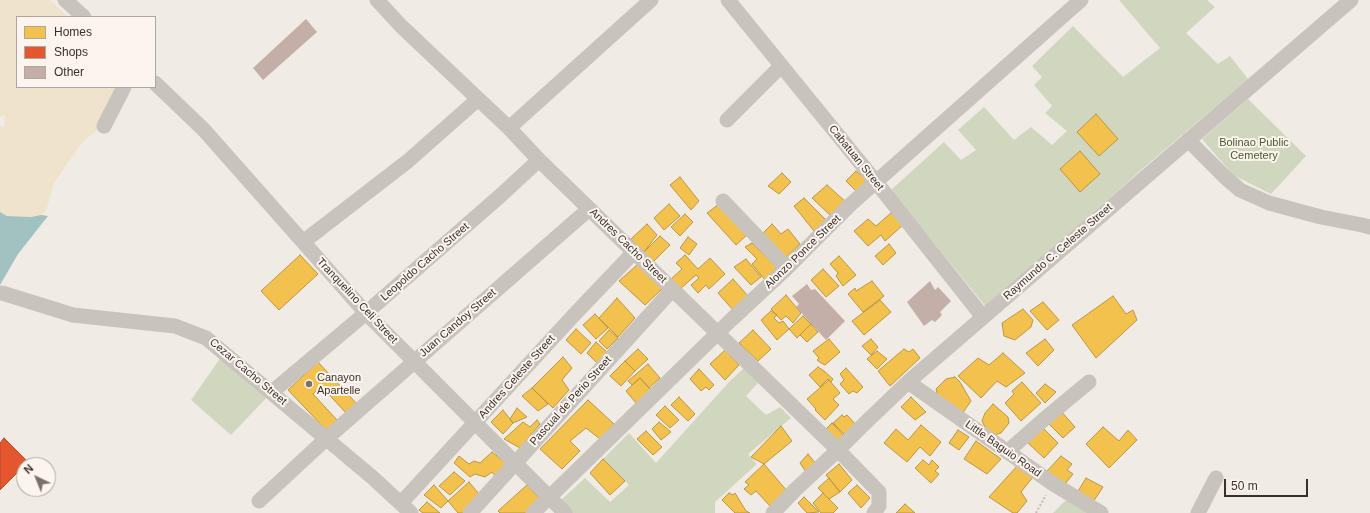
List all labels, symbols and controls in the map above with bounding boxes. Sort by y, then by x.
legend [16,16,156,88]
text: Homes [54,25,92,39]
text: Shops [54,45,88,59]
text: Other [54,65,84,79]
street label: Cabatuan Street [826,123,886,193]
park label: Bolinao Public Cemetery [1219,136,1289,162]
street label: Raymundo C. Celeste Street [1001,201,1115,303]
street label: Andres Cacho Street [587,206,669,286]
street label: Alonzo Ponce Street [762,212,844,292]
street label: Leopoldo Cacho Street [378,220,472,304]
street label: Tranquelino Celi Street [314,256,400,346]
street label: Juan Candoy Street [417,286,499,360]
street label: Andres Celeste Street [476,333,558,421]
street label: Cezar Cacho Street [207,336,289,408]
street label: Pascual de Perio Street [527,354,615,448]
place label: Canayon Apartelle [317,371,361,397]
marker: Canayon Apartelle [304,379,314,389]
street label: Little Baguio Road [962,418,1044,480]
north arrow [16,457,56,497]
text: N [21,462,35,476]
scale bar [1226,471,1310,497]
text: 50 m [1231,479,1258,493]

